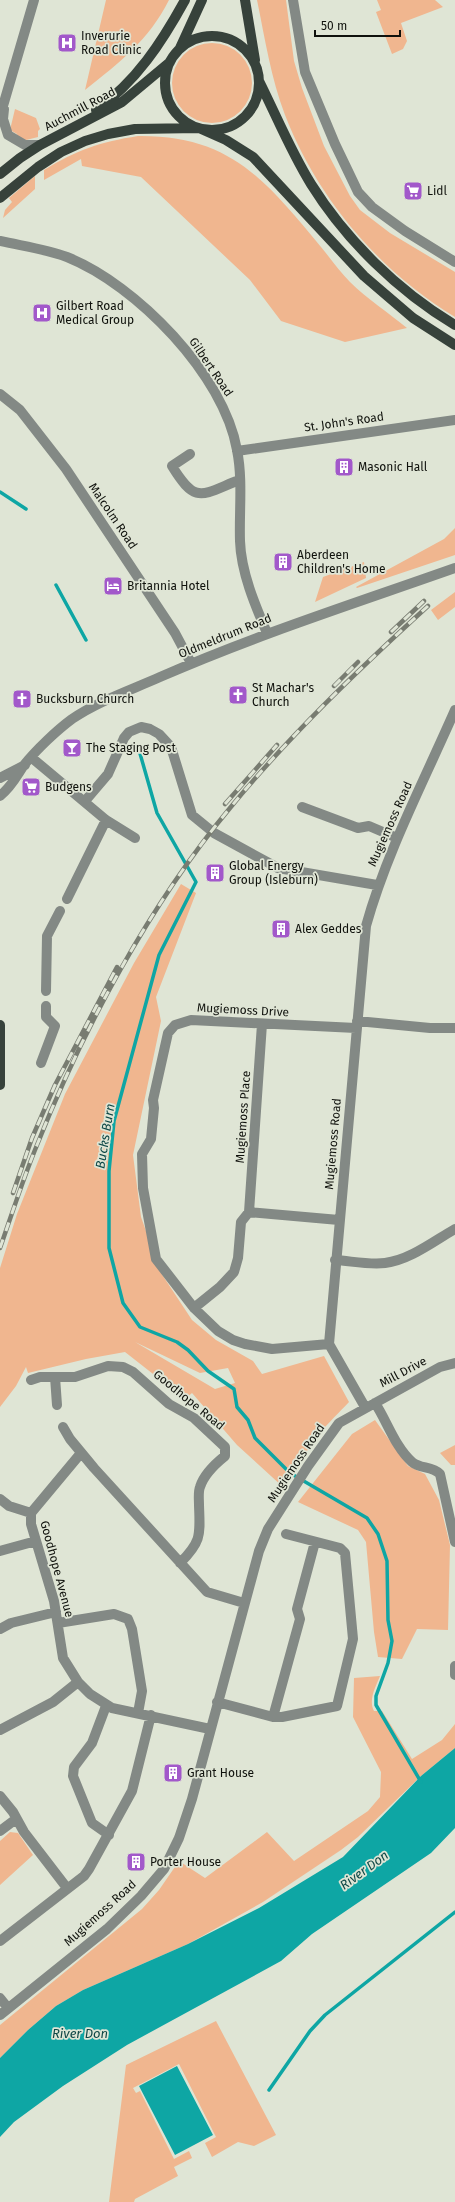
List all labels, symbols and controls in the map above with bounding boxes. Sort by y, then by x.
scale bar [315,12,400,38]
text: 50 m [321,19,347,33]
place label: Inverurie Road Clinic [81,29,142,57]
hospital icon: Inverurie Road Clinic [56,32,78,54]
street label: Auchmill Road [42,84,118,134]
supermarket icon: Lidl [402,180,424,202]
place label: Lidl [427,184,448,198]
place label: Gilbert Road Medical Group [56,299,134,327]
hospital icon: Gilbert Road Medical Group [31,302,53,324]
street label: Gilbert Road [186,335,236,399]
street label: St. John's Road [303,409,385,435]
building icon: Masonic Hall [333,456,355,478]
place label: Masonic Hall [358,460,428,474]
street label: Malcolm Road [86,480,140,552]
place label: Aberdeen Children's Home [297,548,386,576]
building icon: Aberdeen Children's Home [272,551,294,573]
hotel icon: Britannia Hotel [102,575,124,597]
place label: Britannia Hotel [127,579,210,593]
street label: Oldmeldrum Road [176,611,274,661]
place label: St Machar's Church [252,681,314,709]
church icon: St Machar's Church [227,684,249,706]
church icon: Bucksburn Church [11,688,33,710]
place label: Bucksburn Church [36,692,134,706]
bar icon: The Staging Post [61,737,83,759]
place label: The Staging Post [86,741,176,755]
supermarket icon: Budgens [20,776,42,798]
street label: Mugiemoss Road [365,779,415,869]
place label: Budgens [45,780,92,794]
place label: Global Energy Group (Isleburn) [229,859,318,887]
building icon: Global Energy Group (Isleburn) [204,862,226,884]
building icon: Alex Geddes [270,918,292,940]
place label: Alex Geddes [295,922,362,936]
street label: Mugiemoss Drive [197,1001,289,1019]
street label: Mugiemoss Place [233,1070,253,1164]
street label: Mugiemoss Road [322,1098,344,1190]
water label: Bucks Burn [92,1102,118,1170]
street label: Mill Drive [377,1354,429,1390]
street label: Goodhope Road [151,1367,227,1433]
street label: Mugiemoss Road [265,1421,327,1505]
street label: Goodhope Avenue [37,1519,77,1619]
building icon: Grant House [162,1762,184,1784]
place label: Grant House [187,1766,254,1780]
water label: River Don [337,1847,391,1893]
building icon: Porter House [125,1851,147,1873]
place label: Porter House [150,1855,221,1869]
street label: Mugiemoss Road [61,1877,139,1949]
water label: River Don [52,2026,108,2041]

